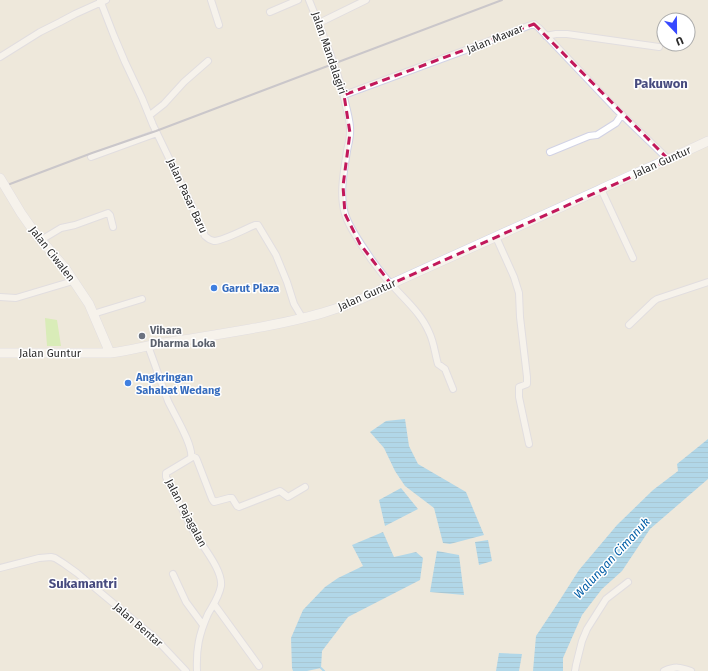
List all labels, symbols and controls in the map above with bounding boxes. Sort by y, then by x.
street label: Jalan Mandalagiri [309,10,349,96]
north arrow [656,12,696,52]
street label: Jalan Mawar [465,21,526,56]
text: U [674,33,685,48]
district label: Pakuwon [634,76,688,91]
street label: Jalan Guntur [631,143,694,181]
street label: Jalan Pasar Baru [164,157,210,235]
street label: Jalan Ciwalen [26,224,78,284]
street label: Jalan Guntur [336,276,399,314]
place label: Garut Plaza [222,282,279,295]
marker: Garut Plaza [209,283,219,293]
place label: Vihara Dharma Loka [149,324,216,350]
marker: Vihara Dharma Loka [137,331,147,341]
street label: Jalan Guntur [19,347,82,360]
place label: Angkringan Sahabat Wedang [135,371,221,397]
marker: Angkringan Sahabat Wedang [123,378,133,388]
street label: Jalan Pajagalan [163,477,209,549]
water label: Walungan Cimanuk [571,514,653,601]
district label: Sukamantri [49,576,118,591]
street label: Jalan Bentar [111,600,166,650]

